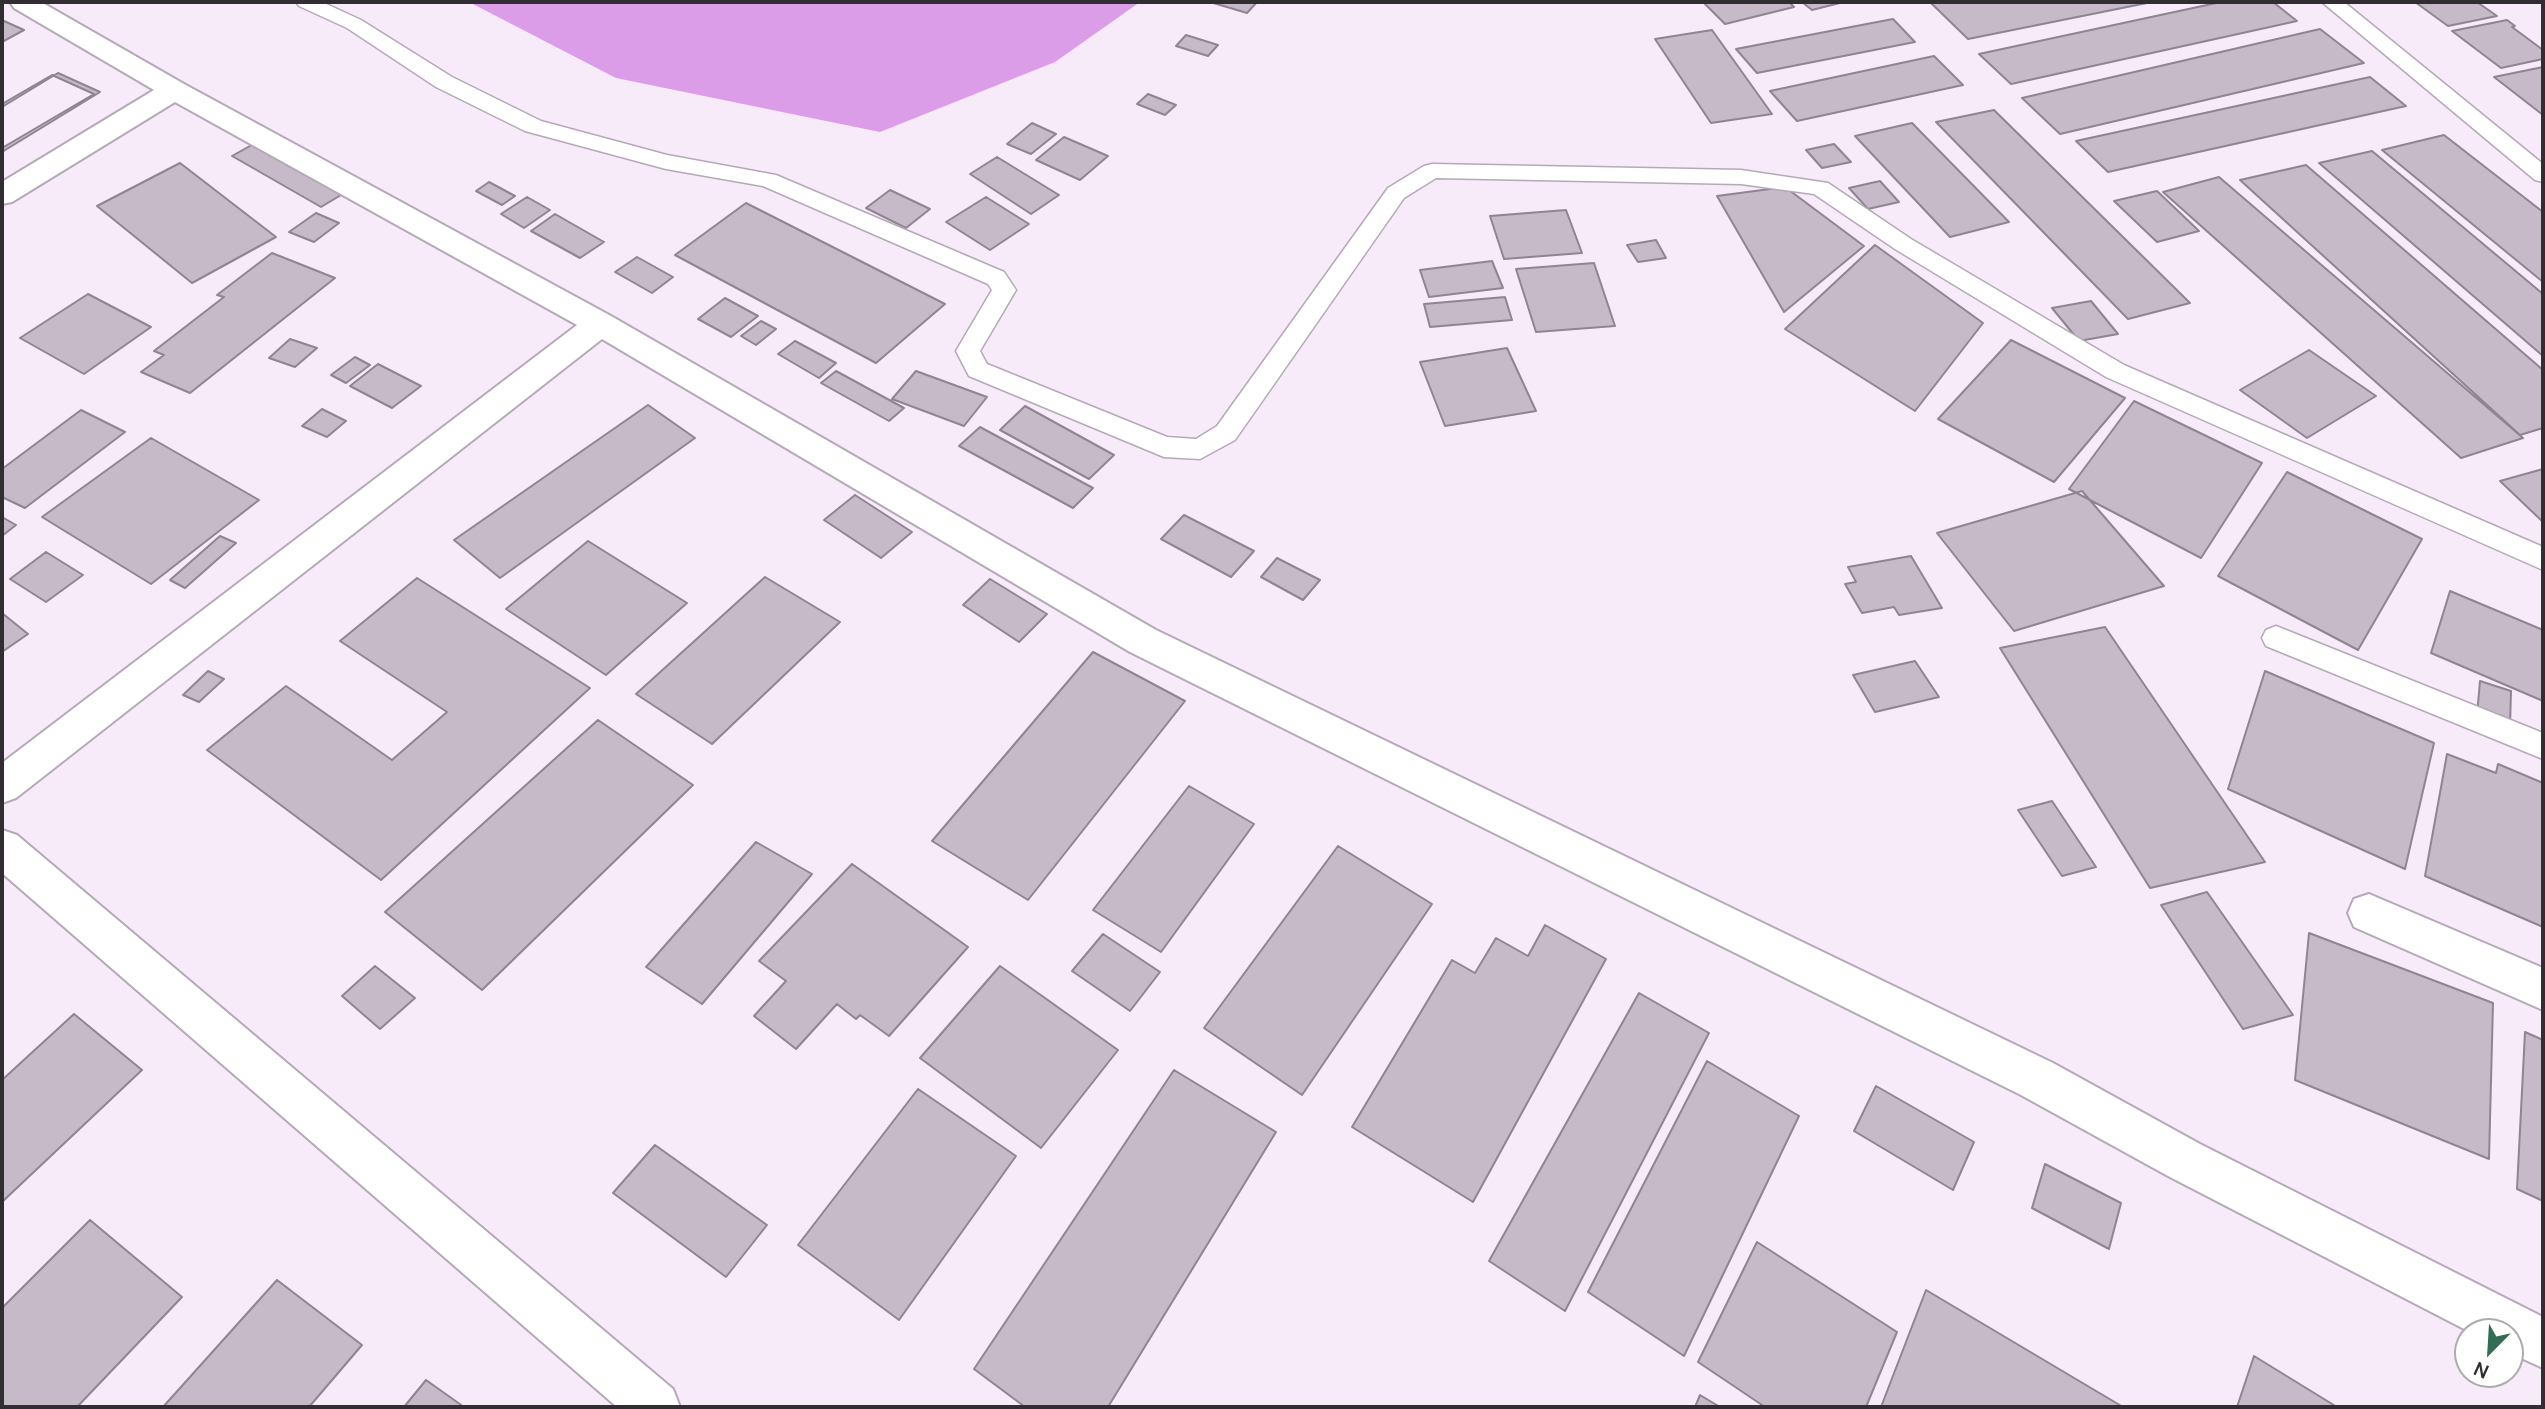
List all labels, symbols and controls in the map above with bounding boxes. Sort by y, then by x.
north arrow [2454,1318,2524,1388]
text: N [2470,1356,2493,1385]

